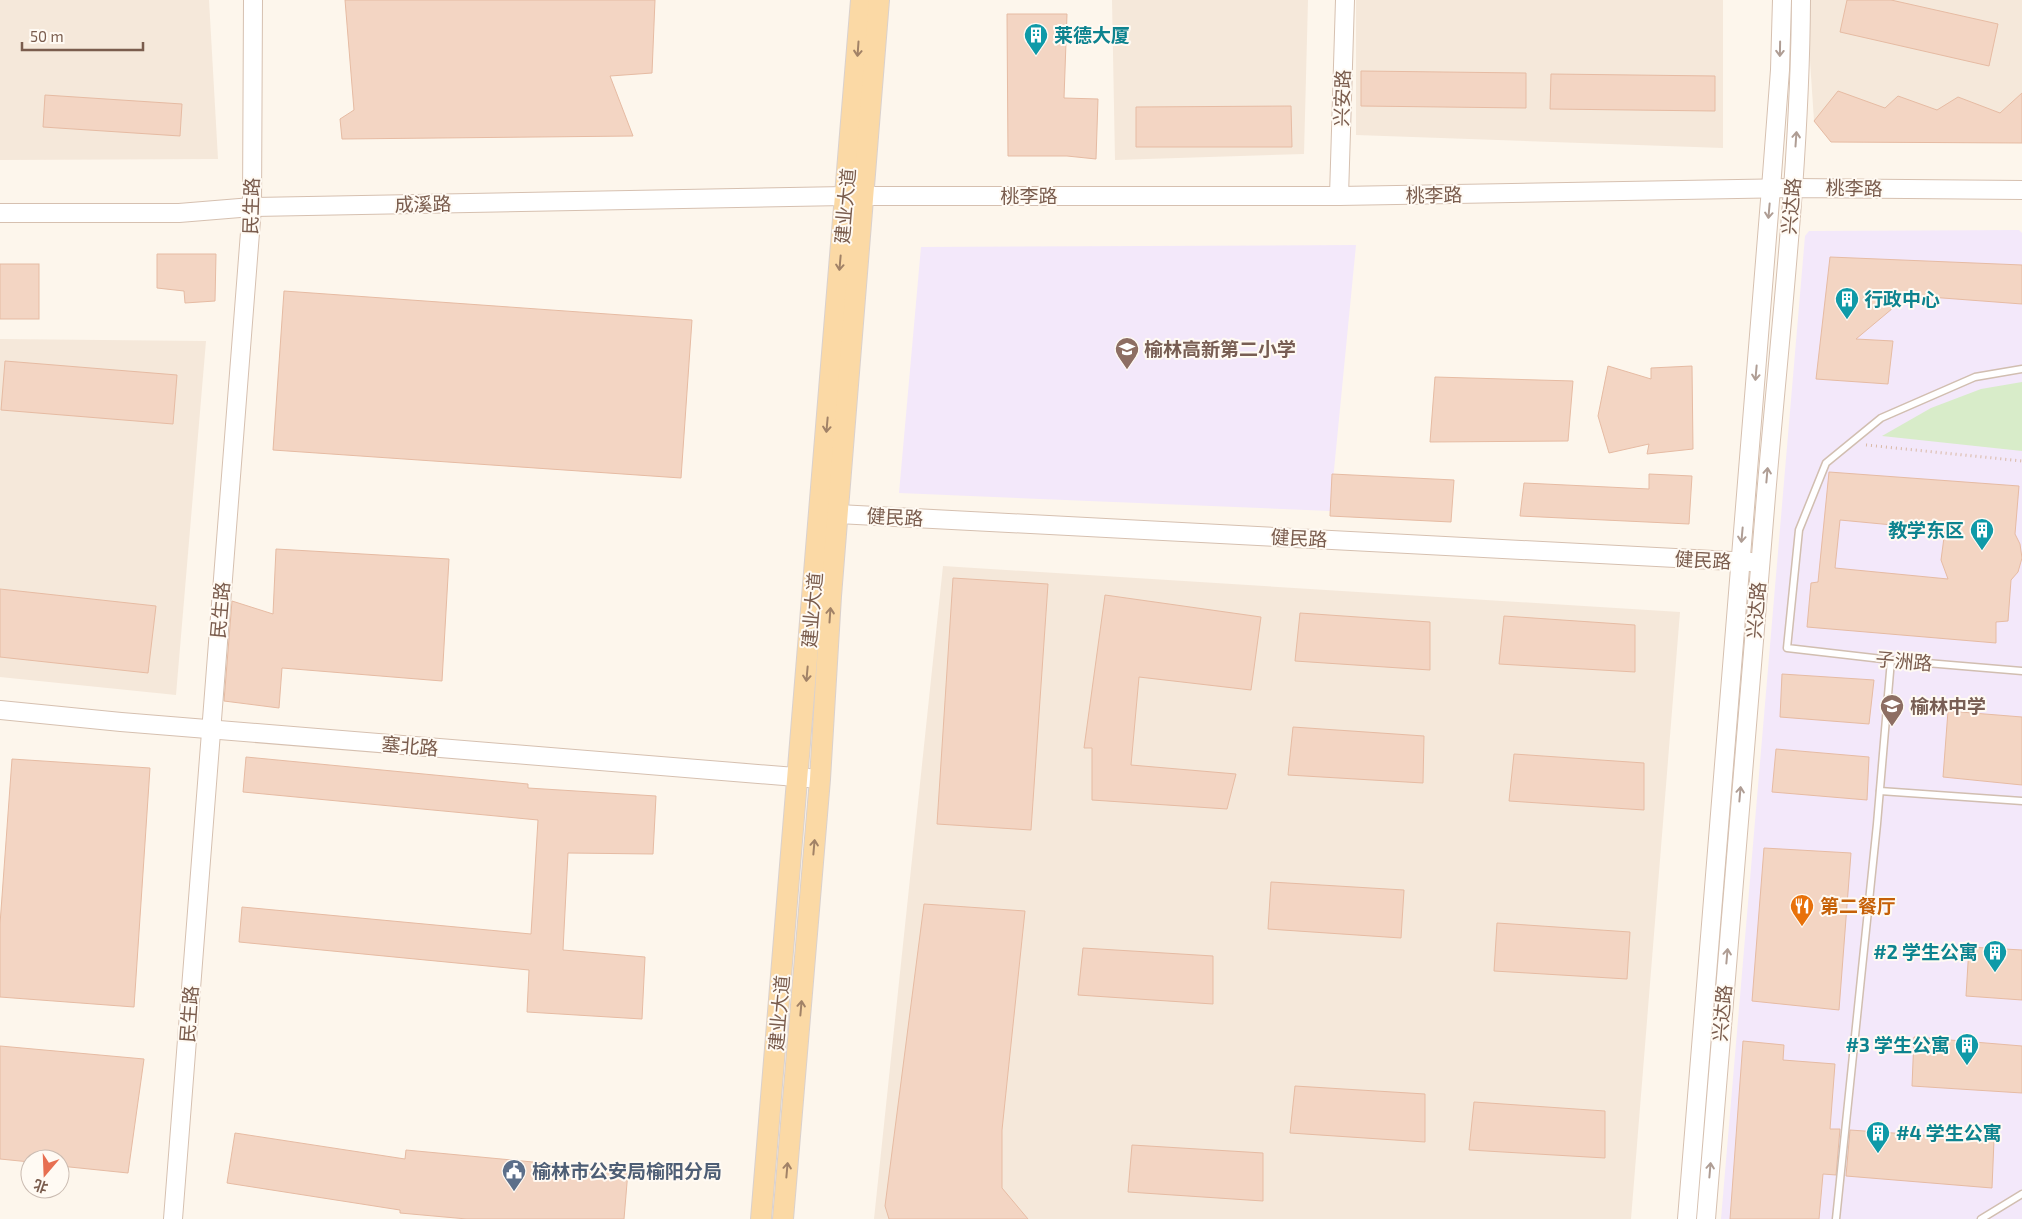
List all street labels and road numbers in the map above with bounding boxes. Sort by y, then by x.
street label: 兴安路 [1329,69,1354,127]
street label: 建业大道 [830,167,859,245]
street label: 桃李路 [1825,176,1883,199]
street label: 民生路 [238,177,263,235]
street label: 兴达路 [1777,177,1804,235]
street label: 桃李路 [1405,183,1463,206]
street label: 桃李路 [1000,184,1058,207]
street label: 成溪路 [394,192,452,215]
street label: 健民路 [866,504,924,529]
street label: 健民路 [1270,525,1328,550]
street label: 健民路 [1674,547,1732,572]
street label: 建业大道 [797,571,826,649]
street label: 民生路 [206,581,233,639]
street label: 兴达路 [1742,581,1769,639]
street label: 子洲路 [1875,647,1933,674]
street label: 塞北路 [381,732,439,759]
street label: 建业大道 [764,974,793,1052]
street label: 兴达路 [1708,984,1735,1042]
street label: 民生路 [175,985,202,1043]

